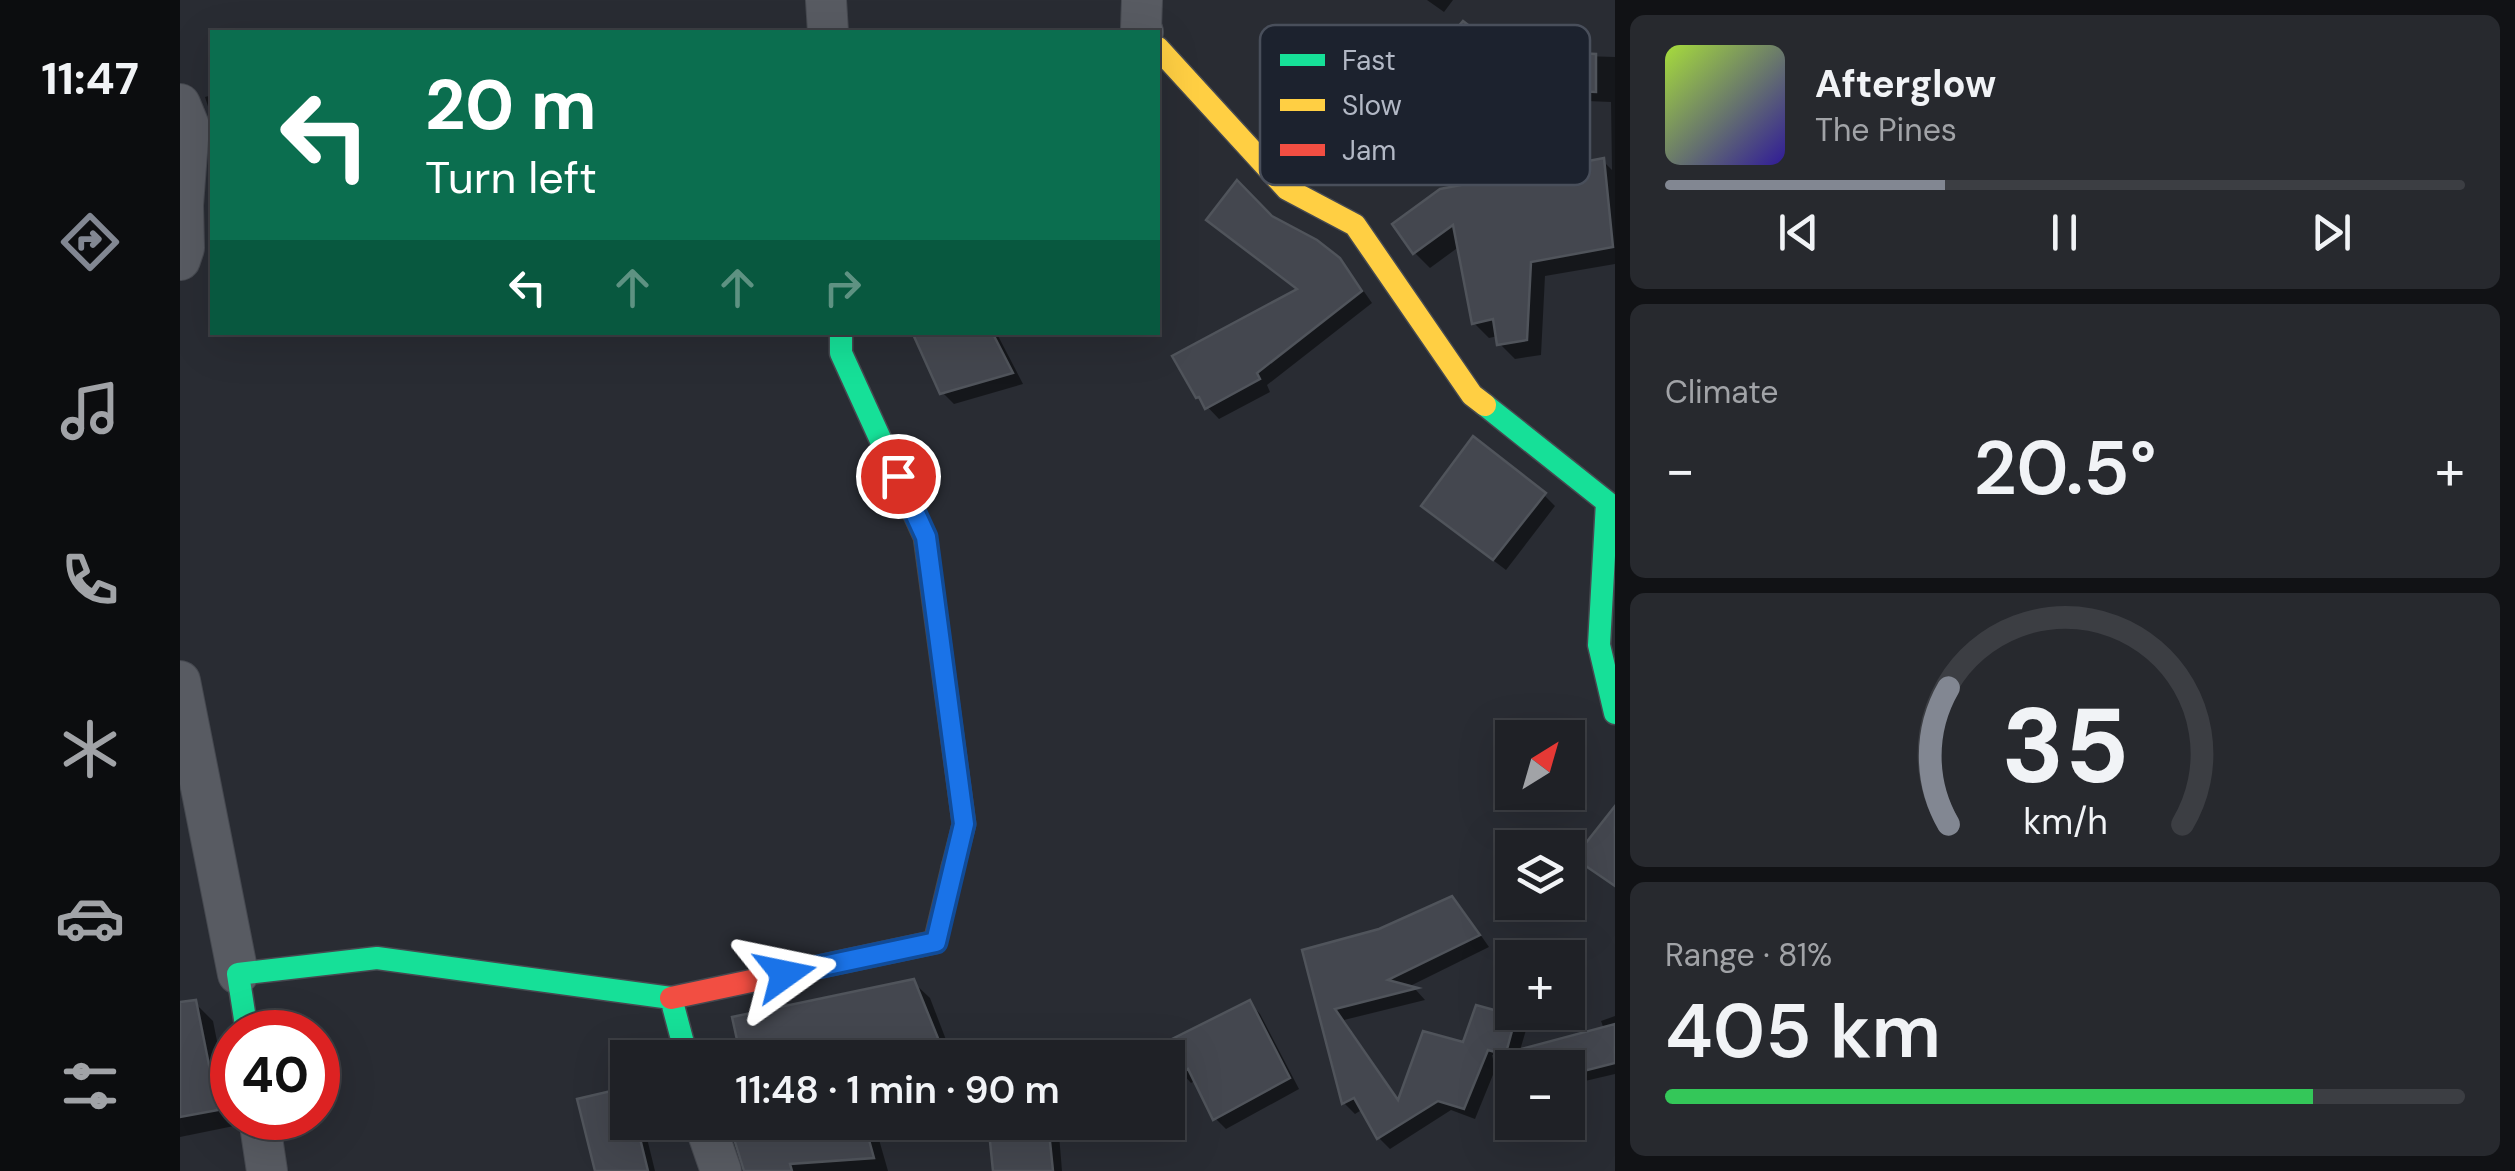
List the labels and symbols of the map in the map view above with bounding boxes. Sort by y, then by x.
legend [1260,25,1590,185]
text: Fast [1342,42,1396,79]
text: Slow [1342,87,1402,124]
text: Jam [1342,132,1396,169]
pin [856,434,941,519]
north arrow [1495,720,1585,810]
position arrow [733,922,837,1026]
speed limit sign: 40 [210,1010,340,1140]

